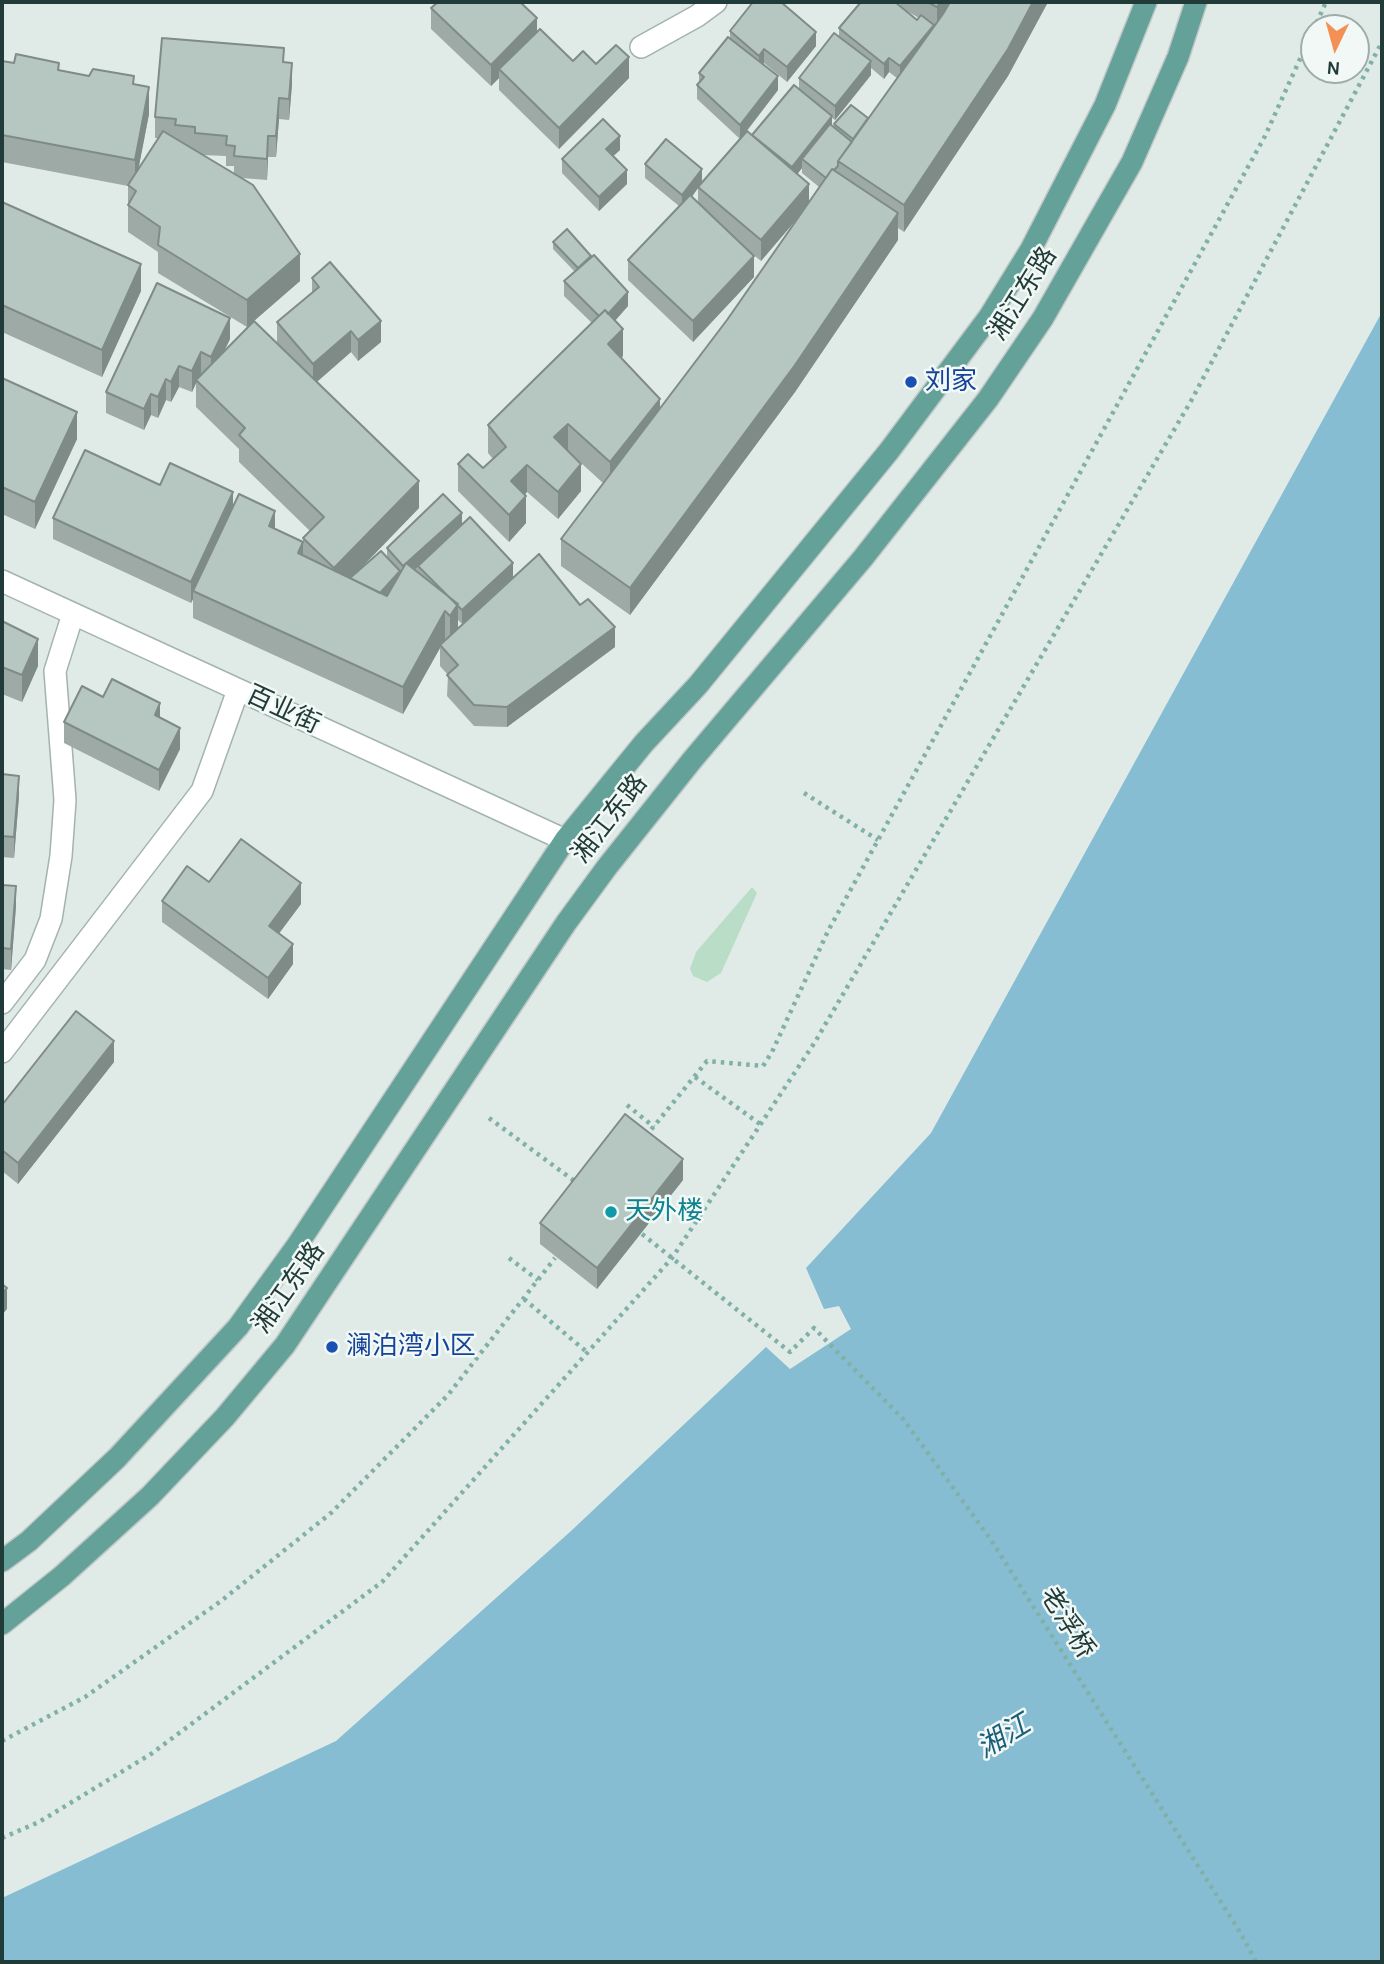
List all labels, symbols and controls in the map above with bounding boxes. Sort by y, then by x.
north arrow [1300,14,1370,84]
text: N [1326,56,1341,79]
street label: 湘江东路 [982,242,1064,346]
place label: 刘家 [925,366,977,398]
marker: 刘家 [903,374,919,390]
street label: 百业街 [241,679,325,741]
street label: 湘江东路 [566,768,654,870]
place label: 天外楼 [625,1196,703,1228]
marker: 天外楼 [603,1204,619,1220]
street label: 湘江东路 [246,1236,332,1340]
place label: 澜泊湾小区 [346,1331,476,1363]
marker: 澜泊湾小区 [324,1339,340,1355]
street label: 老浮桥 [1033,1582,1101,1664]
water label: 湘江 [971,1708,1037,1766]

